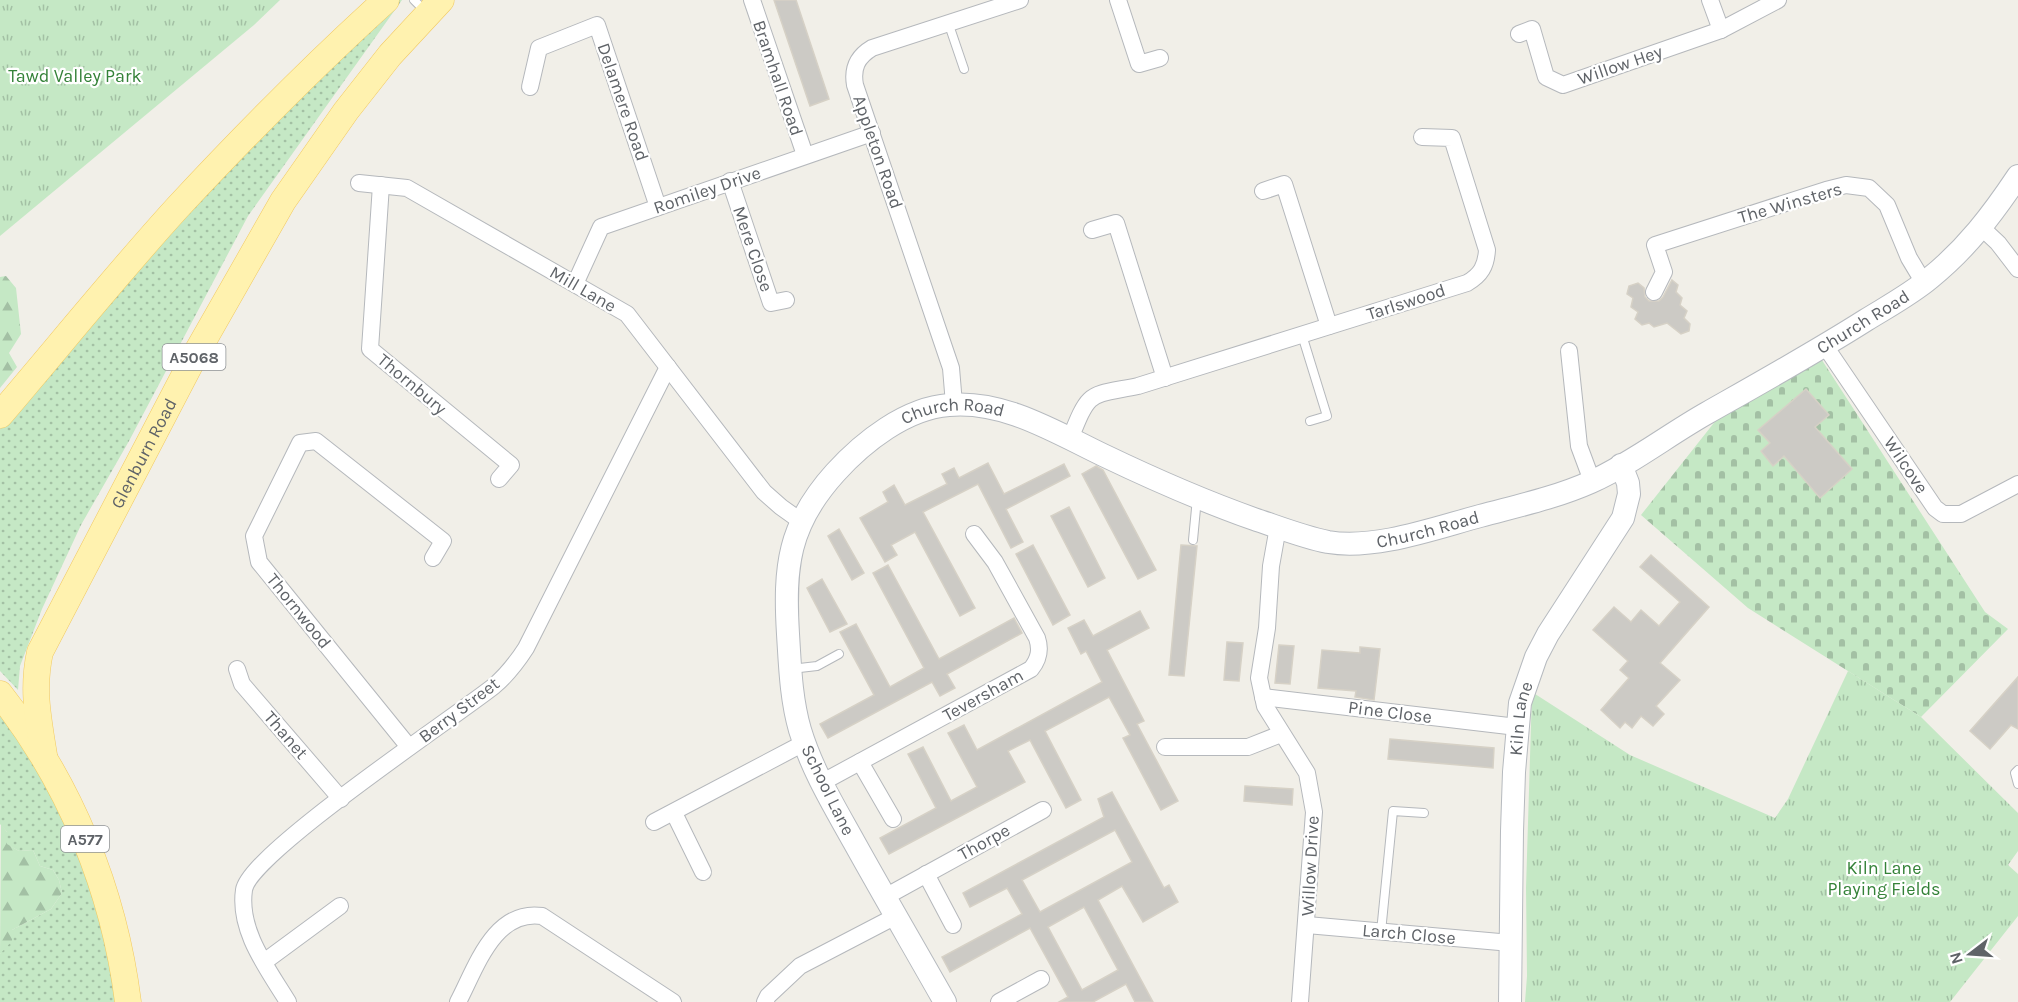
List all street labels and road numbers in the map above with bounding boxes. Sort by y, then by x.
street label: Bramhall Road [748,17,808,139]
street label: Delamere Road [592,40,654,164]
street label: Willow Hey [1575,40,1666,90]
street label: Appleton Road [848,92,908,212]
street label: Romiley Drive [650,161,764,219]
street label: The Winsters [1735,178,1845,228]
street label: Mere Close [728,203,778,295]
street label: Mill Lane [546,261,620,317]
street label: Tarlswood [1364,279,1448,325]
street label: Church Road [1812,285,1914,359]
road number: A5068 [162,344,226,370]
street label: Thornbury [373,349,452,420]
street label: Church Road [897,393,1007,429]
street label: Glenburn Road [106,394,182,512]
street label: Wilcove [1879,432,1933,498]
street label: Church Road [1375,506,1482,553]
street label: Thornwood [262,569,336,653]
street label: Teversham [939,664,1027,726]
street label: Berry Street [414,672,504,748]
street label: Kiln Lane [1504,678,1538,757]
street label: Pine Close [1347,696,1433,728]
street label: Thanet [259,706,313,764]
street label: School Lane [797,741,859,839]
street label: Willow Drive [1296,815,1324,917]
street label: Thorpe [954,819,1014,865]
road number: A577 [61,826,109,852]
street label: Larch Close [1361,919,1457,949]

